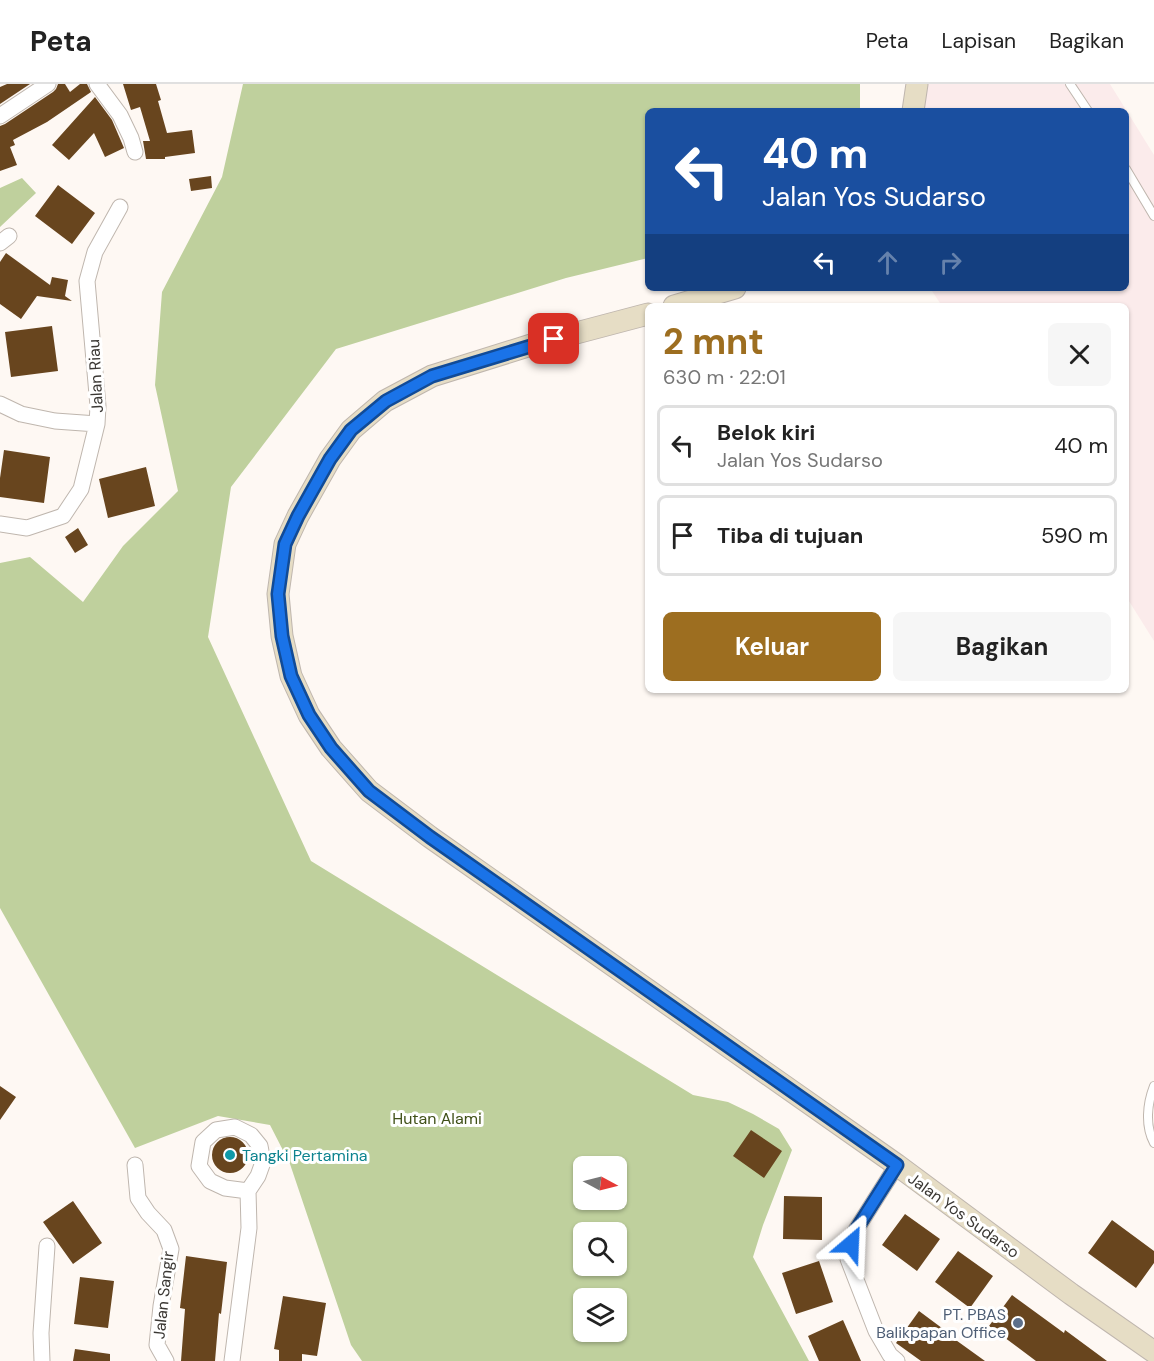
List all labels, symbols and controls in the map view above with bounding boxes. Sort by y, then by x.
text: Peta [30,23,92,60]
text: Peta [866,27,908,55]
text: Lapisan [941,27,1016,55]
text: Bagikan [1049,27,1124,55]
text: 40 m [762,126,868,181]
icon: left [663,132,741,210]
text: Jalan Yos Sudarso [762,179,986,214]
icon: left [808,246,841,279]
icon: ahead [871,246,904,279]
icon: right [934,246,967,279]
pin [528,313,579,364]
text: 2 mnt [663,318,764,365]
icon: arrive [537,322,570,355]
button: close [1048,323,1111,386]
street label: Jalan Riau [83,339,108,413]
text: 630 m · 22:01 [663,364,786,390]
text: Belok kiri [717,418,815,447]
icon: left [666,429,699,462]
text: 40 m [1054,431,1108,460]
text: Jalan Yos Sudarso [717,447,883,473]
icon: arrive [666,519,699,552]
text: Tiba di tujuan [717,521,863,550]
text: 590 m [1041,521,1108,550]
button: Keluar [663,612,881,681]
button: Bagikan [893,612,1111,681]
park label: Hutan Alami [392,1108,482,1129]
place label: Tangki Pertamina [242,1145,368,1166]
marker: Tangki Pertamina [223,1148,237,1162]
north arrow [573,1156,627,1210]
map controls [573,1156,627,1342]
street label: Jalan Yos Sudarso [904,1168,1024,1263]
position arrow [819,1212,883,1276]
button: search [573,1222,627,1276]
street label: Jalan Sangir [148,1250,179,1340]
button: layers [573,1288,627,1342]
place label: PT. PBAS Balikpapan Office [876,1304,1006,1343]
marker: PT. PBAS Balikpapan Office [1011,1316,1025,1330]

